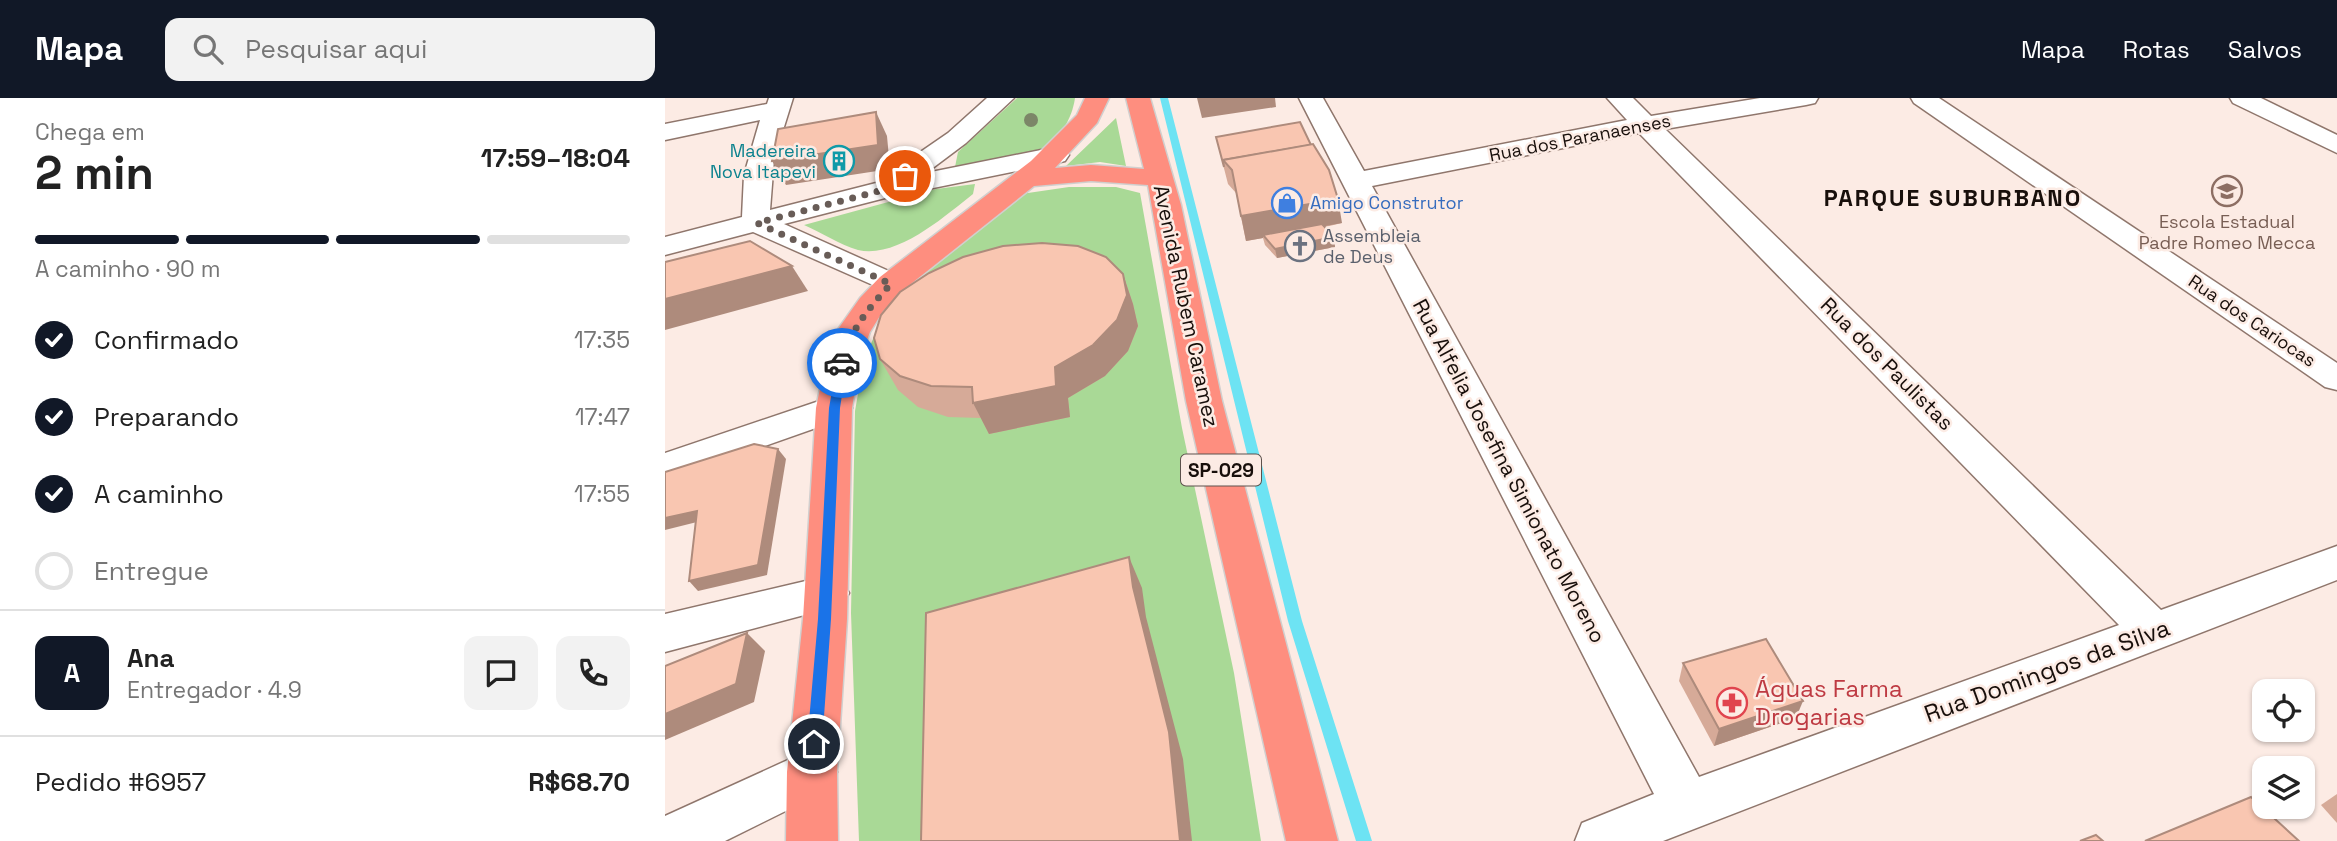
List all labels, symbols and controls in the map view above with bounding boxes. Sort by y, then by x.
search box [165,18,655,81]
text: Mapa [35,28,123,70]
icon: search [189,30,227,68]
text: Pesquisar aqui [245,32,427,66]
text: Mapa [2021,34,2085,65]
text: Rotas [2123,34,2190,65]
text: Salvos [2228,34,2302,65]
street label: Rua dos Paranaenses [1487,109,1673,166]
text: Chega em [35,117,145,147]
place label: Madereira Nova Itapevi [710,139,816,183]
text: 17:59–18:04 [481,141,630,175]
text: 2 min [35,144,154,202]
building icon: Madereira Nova Itapevi [822,144,856,178]
pin [875,146,935,206]
icon: bag [886,157,924,195]
school or university icon: Escola Estadual Padre Romeo Mecca [2210,174,2244,208]
street label: Avenida Rubem Caramez [1148,182,1225,429]
district label: PARQUE SUBURBANO [1824,183,2082,213]
shop icon: Amigo Construtor [1270,186,1304,220]
place label: Amigo Construtor [1310,191,1464,214]
place label: Escola Estadual Padre Romeo Mecca [2139,210,2315,254]
place label: Assembleia de Deus [1323,224,1421,268]
church icon: Assembleia de Deus [1283,229,1317,263]
text: A caminho · 90 m [35,254,221,284]
street label: Rua dos Cariocas [2184,269,2320,372]
street label: Rua dos Paulistas [1815,291,1960,436]
street label: Rua Alfelia Josefina Simionato Moreno [1407,294,1612,648]
icon: check [35,321,73,359]
text: Confirmado [94,323,239,357]
text: 17:35 [574,325,630,355]
courier [807,328,877,398]
icon: car [823,344,861,382]
icon: check [35,398,73,436]
text: Preparando [94,400,239,434]
text: 17:47 [575,402,630,432]
road number: SP-029 [1181,454,1261,486]
icon: check [35,475,73,513]
text: A caminho [94,477,224,511]
text: 17:55 [574,479,630,509]
text: Entregue [94,554,209,588]
street label: Rua Domingos da Silva [1920,612,2174,729]
button: chat [464,636,538,710]
button: phone [556,636,630,710]
text: Ana [127,641,175,675]
text: A [64,656,80,690]
place label: Águas Farma Drogarias [1755,673,1903,732]
text: Entregador · 4.9 [127,675,302,705]
map controls [2252,679,2315,819]
button: locate [2252,679,2315,742]
pharmacy icon: Águas Farma Drogarias [1715,686,1749,720]
pin [784,714,844,774]
icon: home [795,725,833,763]
button: layers [2252,756,2315,819]
text: Pedido #6957 [35,765,206,799]
text: R$68.70 [528,765,630,799]

